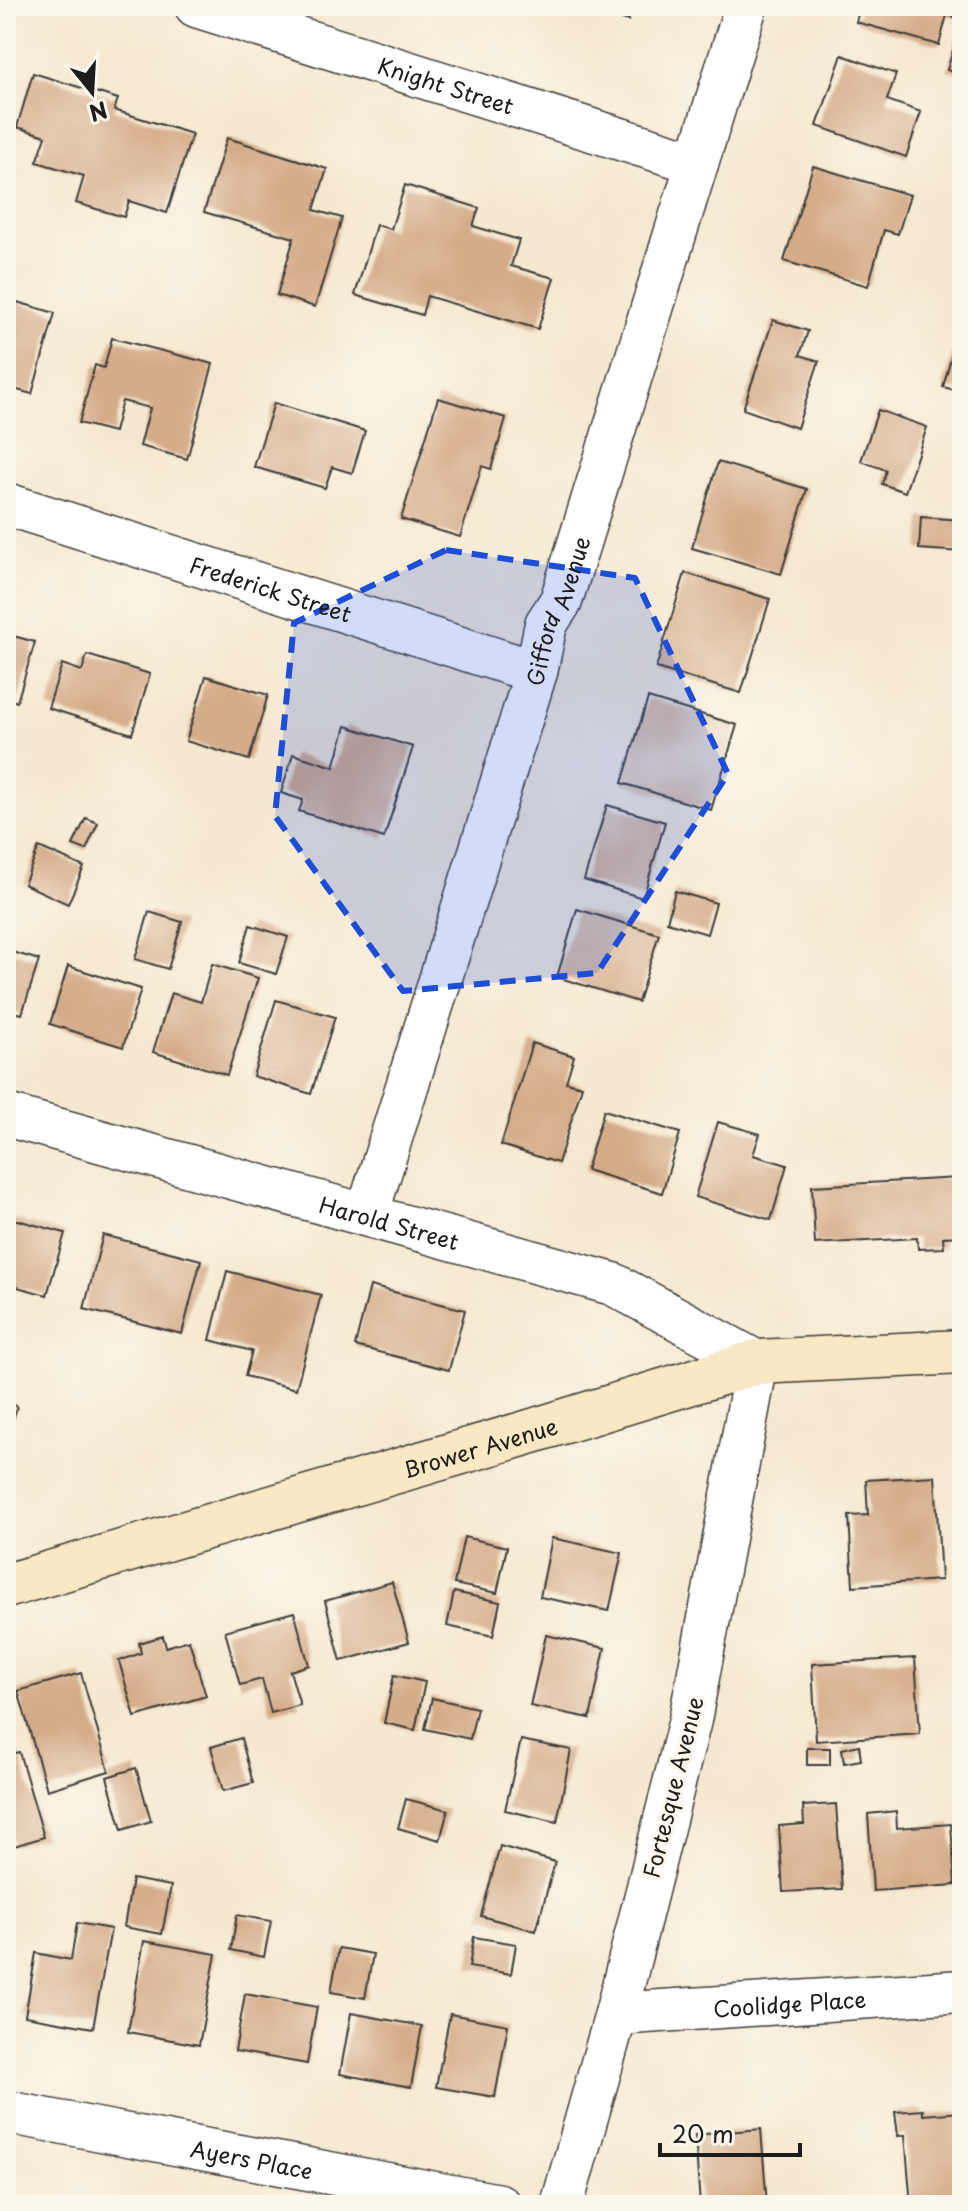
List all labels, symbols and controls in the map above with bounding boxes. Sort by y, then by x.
street label: Knight Street [374,47,518,121]
north arrow [52,52,132,132]
text: N [85,94,112,131]
street label: Gifford Avenue [516,532,597,690]
street label: Frederick Street [186,547,356,629]
street label: Harold Street [316,1187,463,1257]
street label: Brower Avenue [399,1408,561,1485]
street label: Fortesque Avenue [634,1693,710,1881]
street label: Coolidge Place [712,1981,867,2024]
scale bar [660,2107,800,2157]
text: 20 m [672,2115,734,2151]
street label: Ayers Place [188,2131,315,2186]

